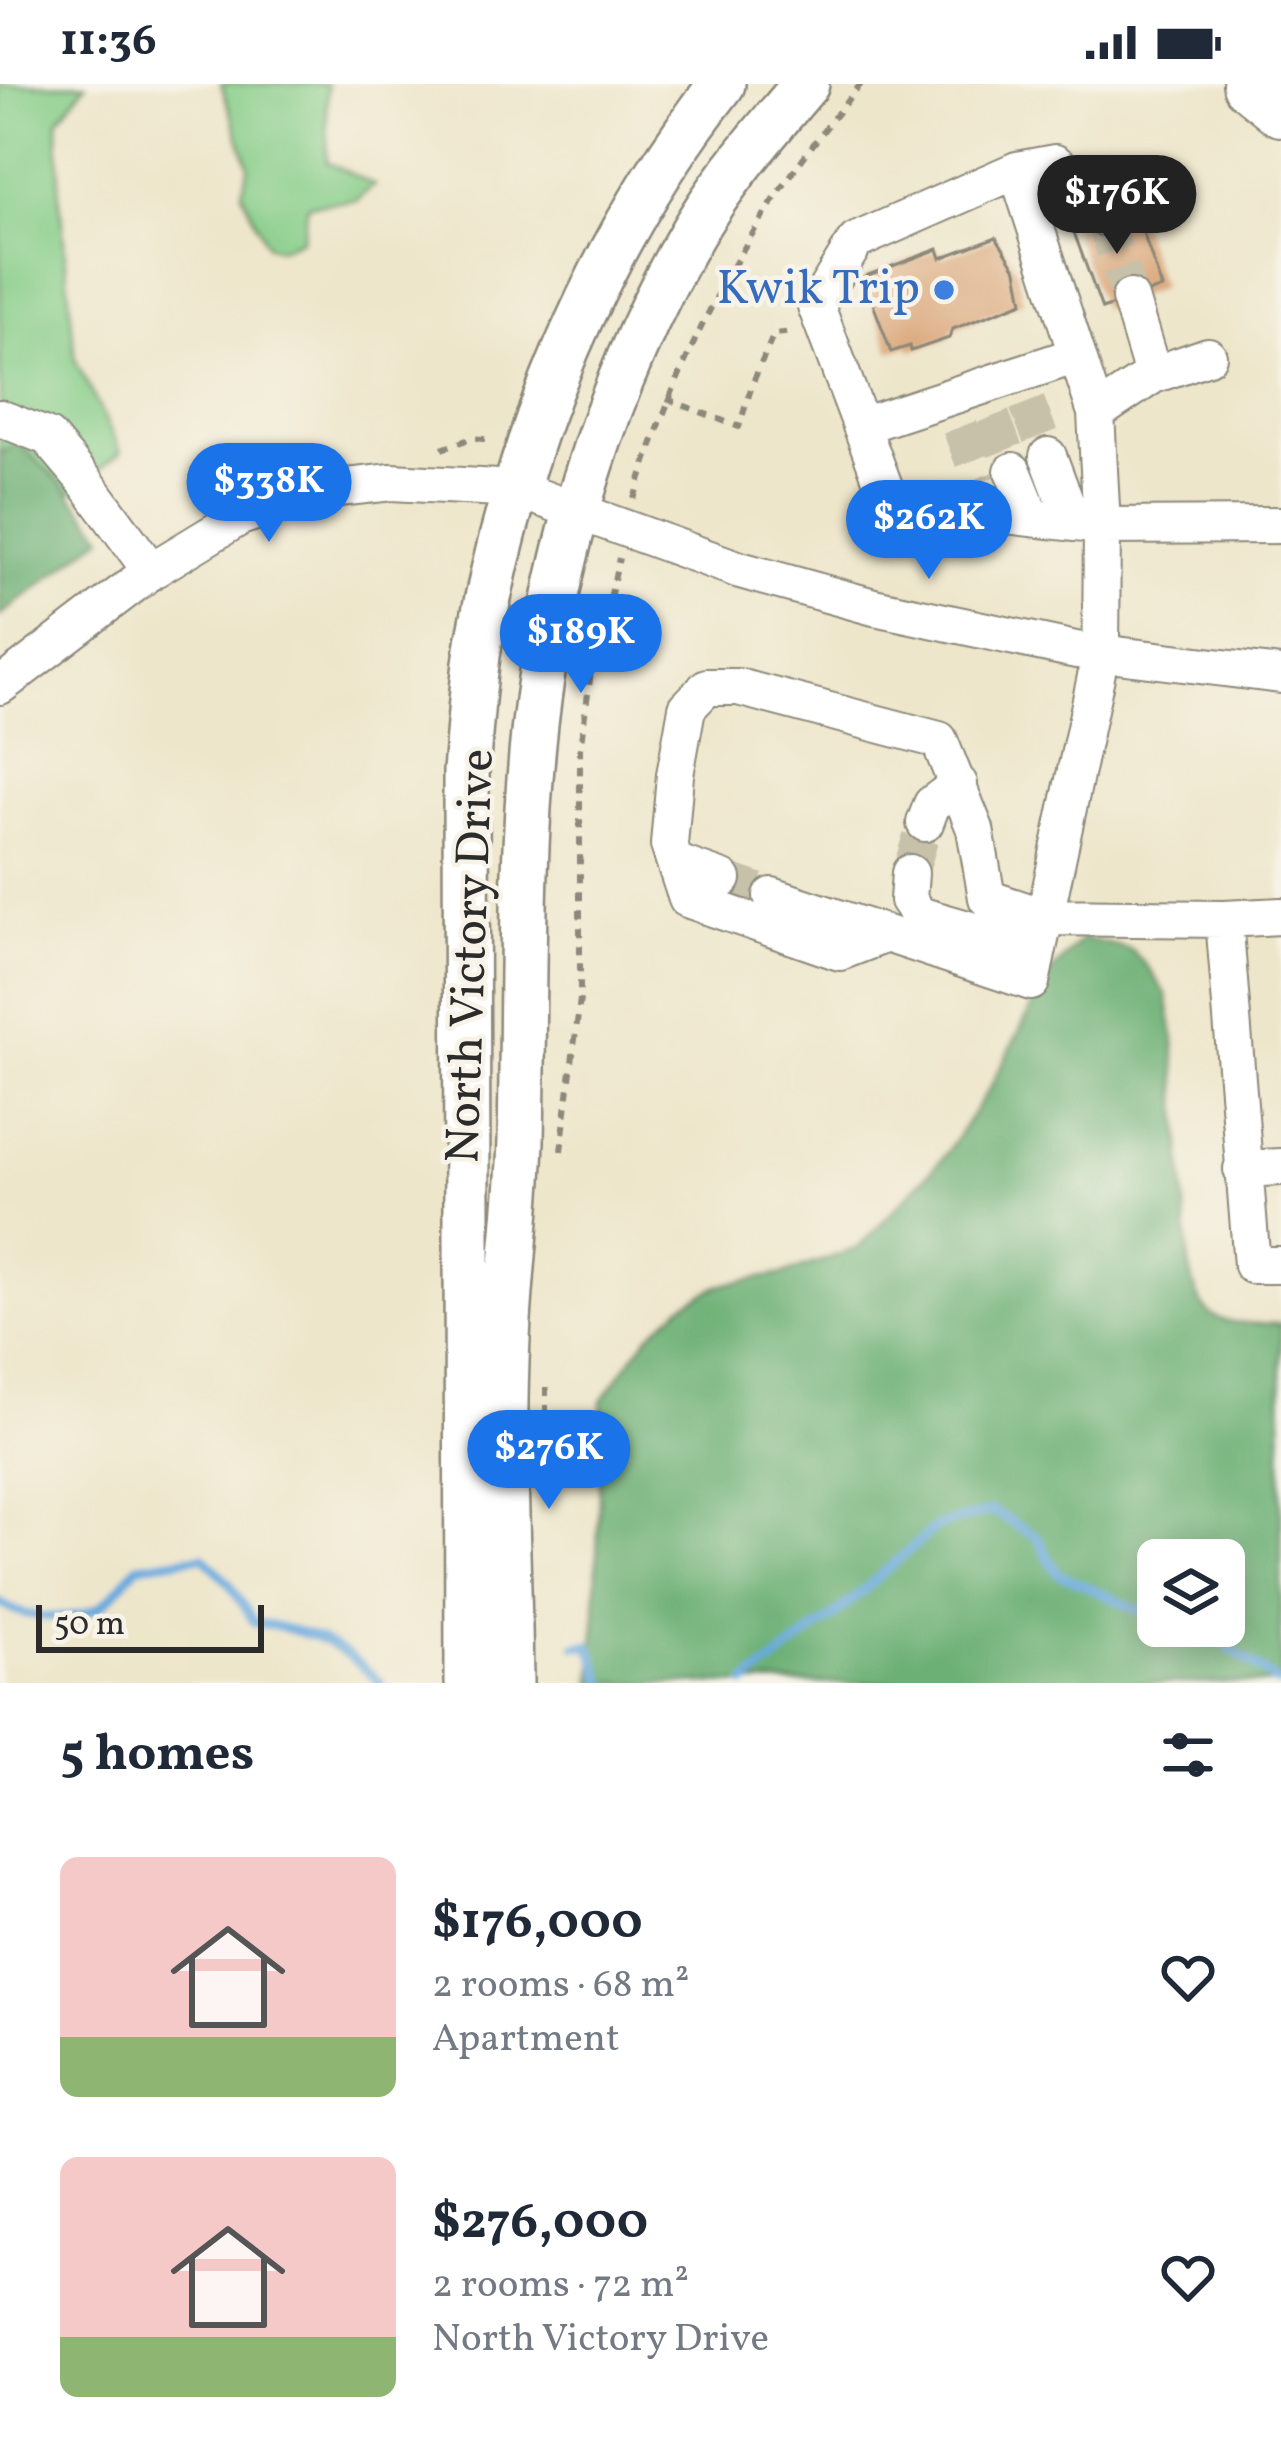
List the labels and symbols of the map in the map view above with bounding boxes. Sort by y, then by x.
pin: $176K [1033,155,1201,257]
place label: Kwik Trip [717,257,920,324]
marker: Kwik Trip [931,277,957,303]
pin: $338K [185,443,353,545]
pin: $262K [845,480,1013,582]
pin: $189K [497,594,665,696]
street label: North Victory Drive [431,748,513,1164]
pin: $276K [465,1410,633,1512]
scale bar [36,1599,264,1652]

